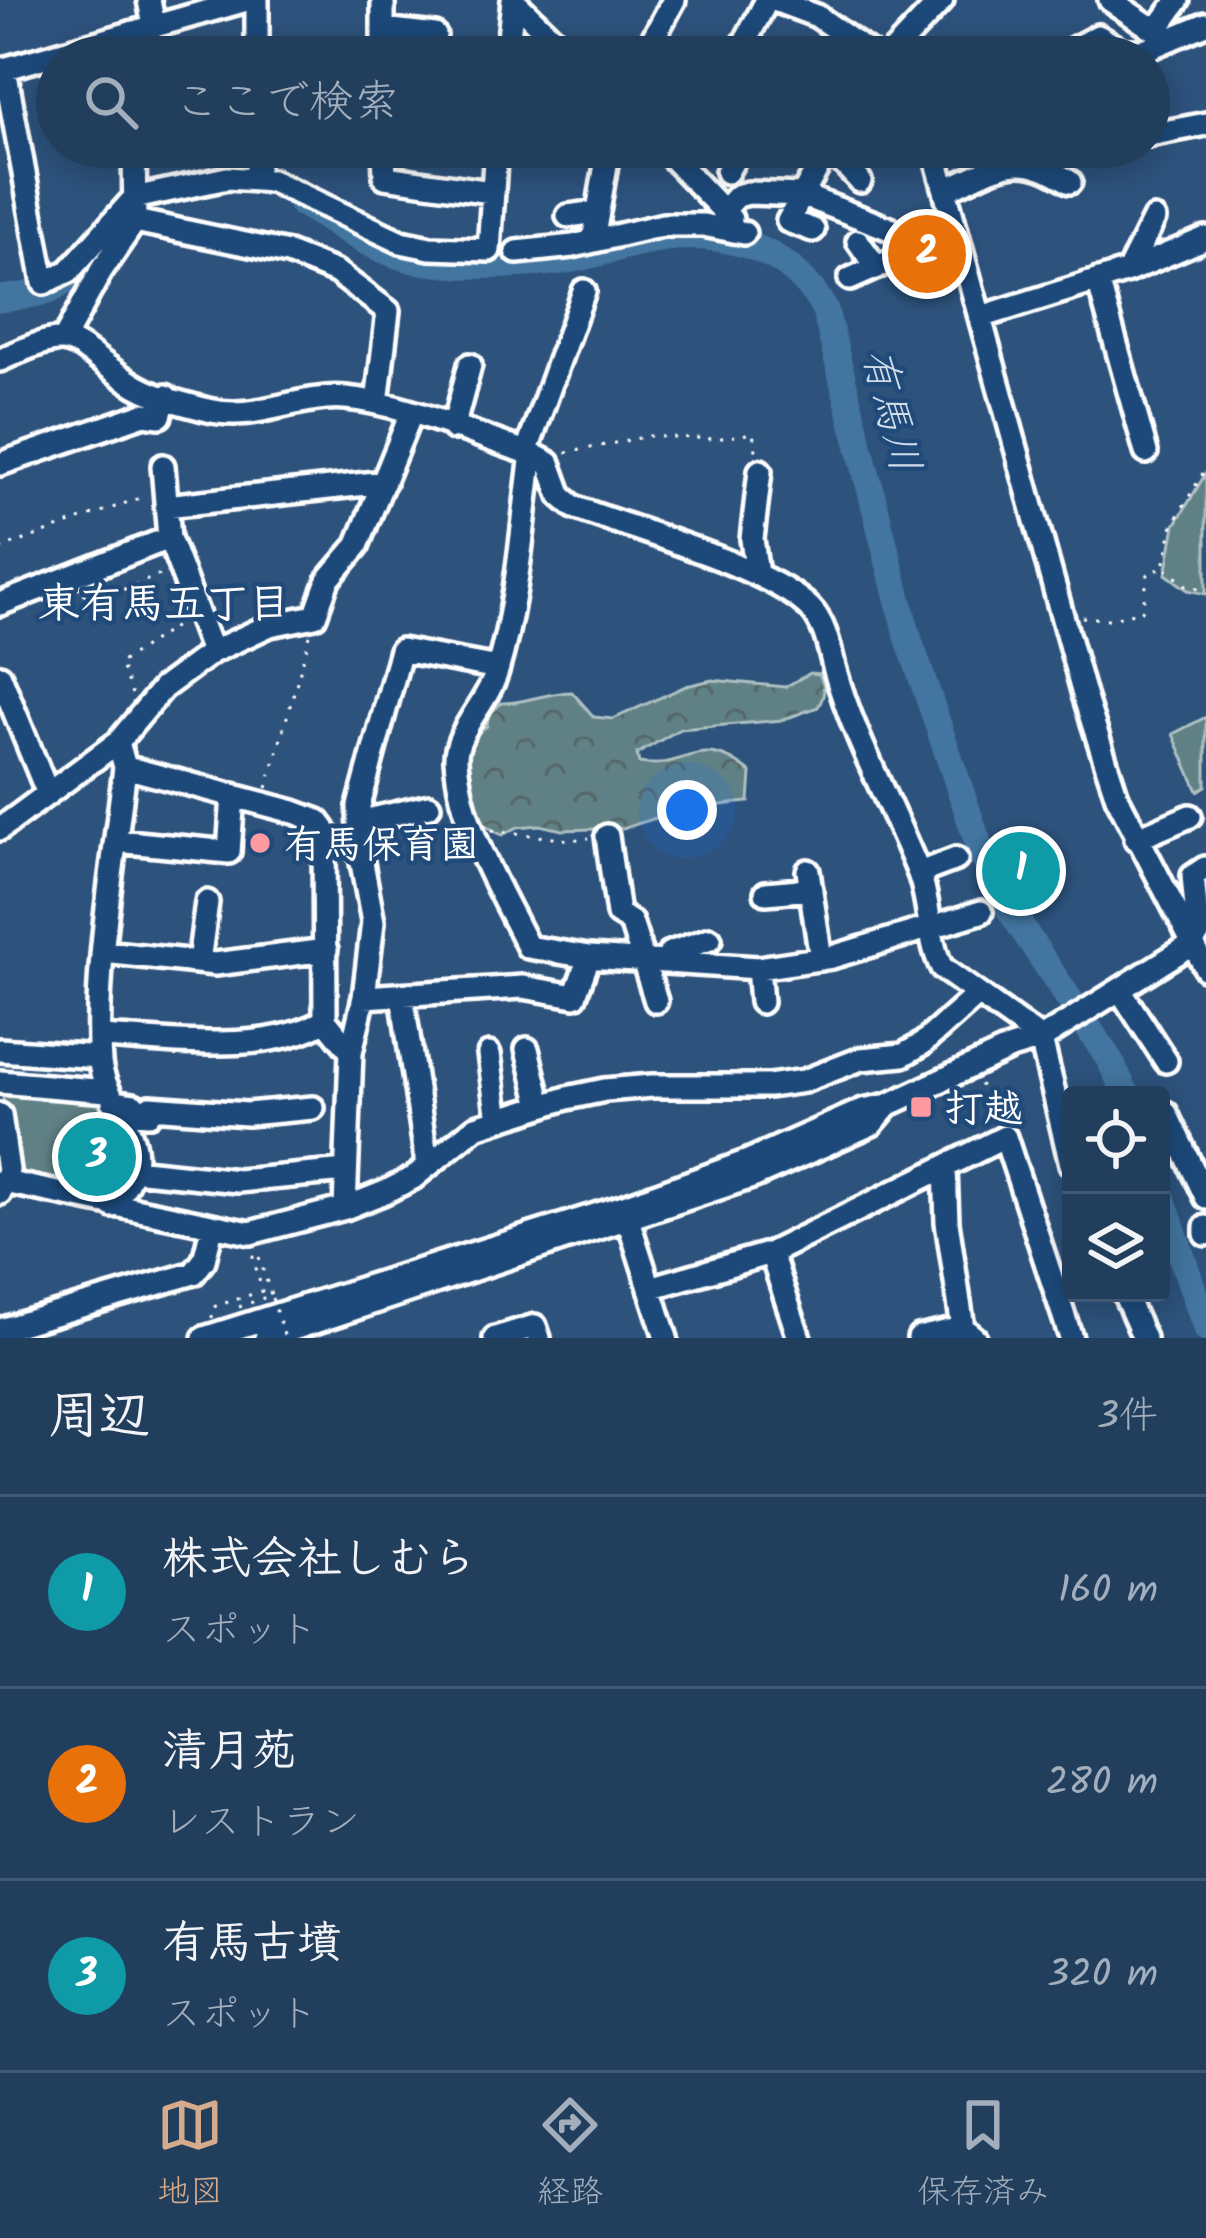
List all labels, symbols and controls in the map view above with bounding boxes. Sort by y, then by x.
search box [36,36,1170,168]
text: ここで検索 [174,68,399,140]
icon: search [78,69,144,135]
pin: 2 [888,209,966,299]
water label: 有馬川 [842,342,937,480]
district label: 東有馬五丁目 [38,572,290,639]
your location [657,780,717,840]
place label: 有馬保育園 [284,816,479,878]
pin: 1 [982,826,1060,916]
marker: 有馬保育園 [247,830,273,856]
place label: 打越 [945,1080,1023,1142]
map controls [1062,1086,1170,1302]
button: locate [1062,1086,1170,1194]
marker: 打越 [908,1094,934,1120]
pin: 3 [58,1112,136,1202]
button: layers [1062,1194,1170,1302]
text: 周辺 [48,1378,150,1459]
text: 3件 [1097,1387,1158,1449]
text: 株式会社しむら [162,1525,477,1597]
text: 1 [81,1561,93,1623]
text: 160 m [1058,1561,1158,1623]
text: スポット [162,1601,318,1663]
text: 清月苑 [162,1717,297,1789]
text: 2 [76,1753,98,1815]
text: 280 m [1046,1753,1158,1815]
text: レストラン [162,1793,360,1855]
text: 有馬古墳 [162,1909,342,1981]
text: 3 [76,1945,98,2007]
text: 320 m [1047,1945,1158,2007]
text: スポット [162,1985,318,2047]
tab: 地図 [157,2092,223,2220]
tab: 経路 [537,2092,603,2220]
tab: 保存済み [917,2092,1049,2220]

